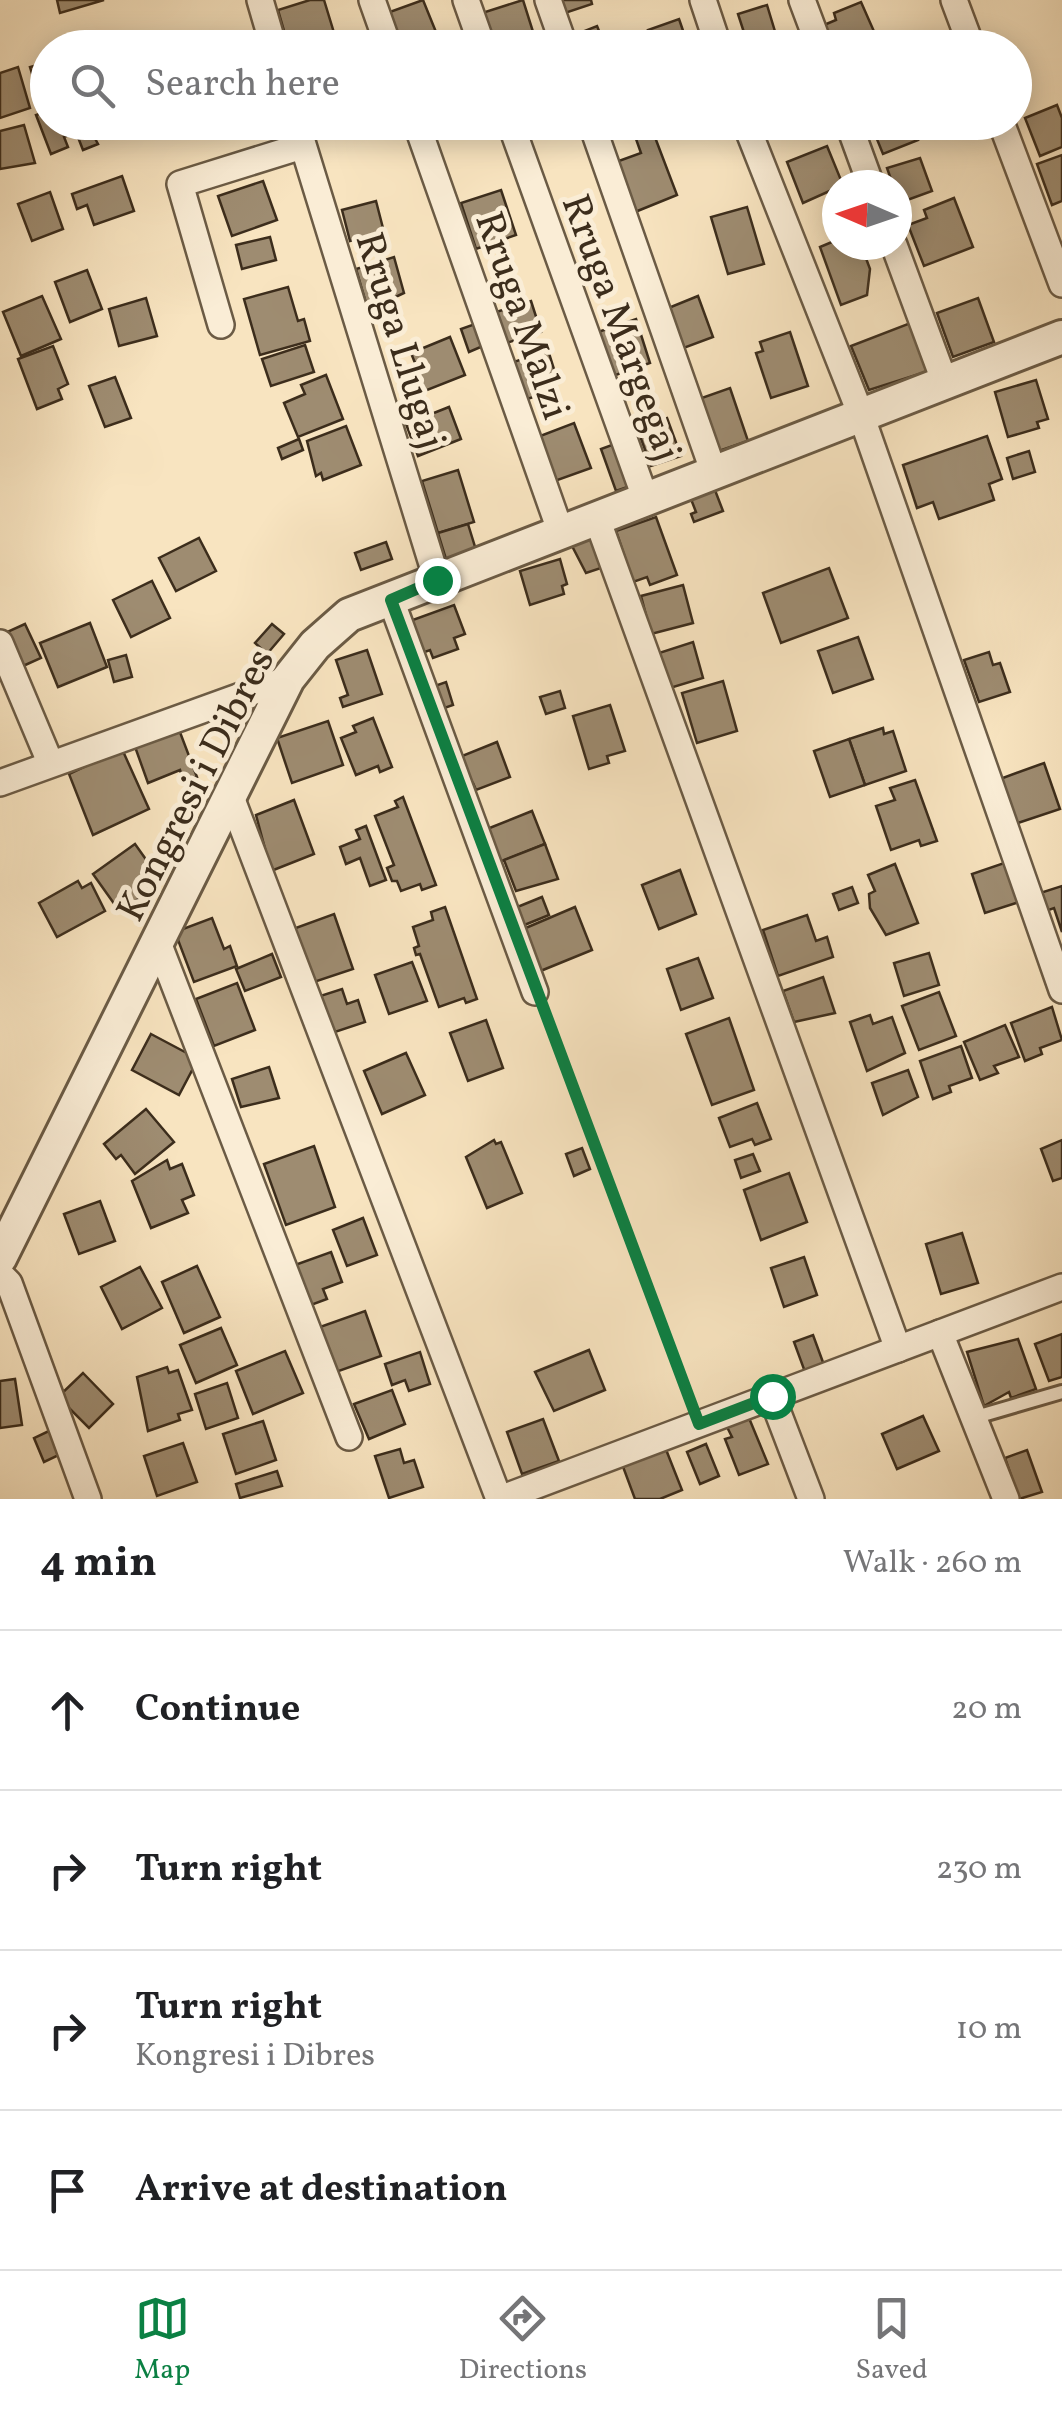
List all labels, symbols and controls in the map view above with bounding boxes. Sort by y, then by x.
search box [30,30,1032,140]
icon: search [65,58,120,113]
text: Search here [145,59,340,112]
north arrow [822,170,912,260]
street label: Rruga Margegaj [545,187,693,470]
street label: Rruga Malzi [459,205,582,428]
street label: Rruga Llugaj [339,226,458,456]
route end [415,558,461,604]
street label: Kongresi i Dibres [105,639,291,932]
route start [750,1374,796,1420]
text: 4 min [40,1535,157,1594]
text: Walk · 260 m [843,1542,1022,1586]
icon: ahead [40,1683,95,1738]
text: Continue [135,1684,300,1737]
text: 20 m [951,1688,1022,1732]
icon: right [40,1843,95,1898]
text: Turn right [135,1844,322,1897]
text: 230 m [936,1848,1022,1892]
text: Turn right [135,1982,322,2035]
icon: right [40,2003,95,2058]
text: 10 m [956,2008,1022,2052]
text: Kongresi i Dibres [135,2035,375,2079]
icon: arrive [40,2163,95,2218]
text: Arrive at destination [135,2164,508,2217]
tab: Map [134,2291,190,2390]
tab: Directions [459,2291,587,2390]
tab: Saved [856,2291,928,2390]

